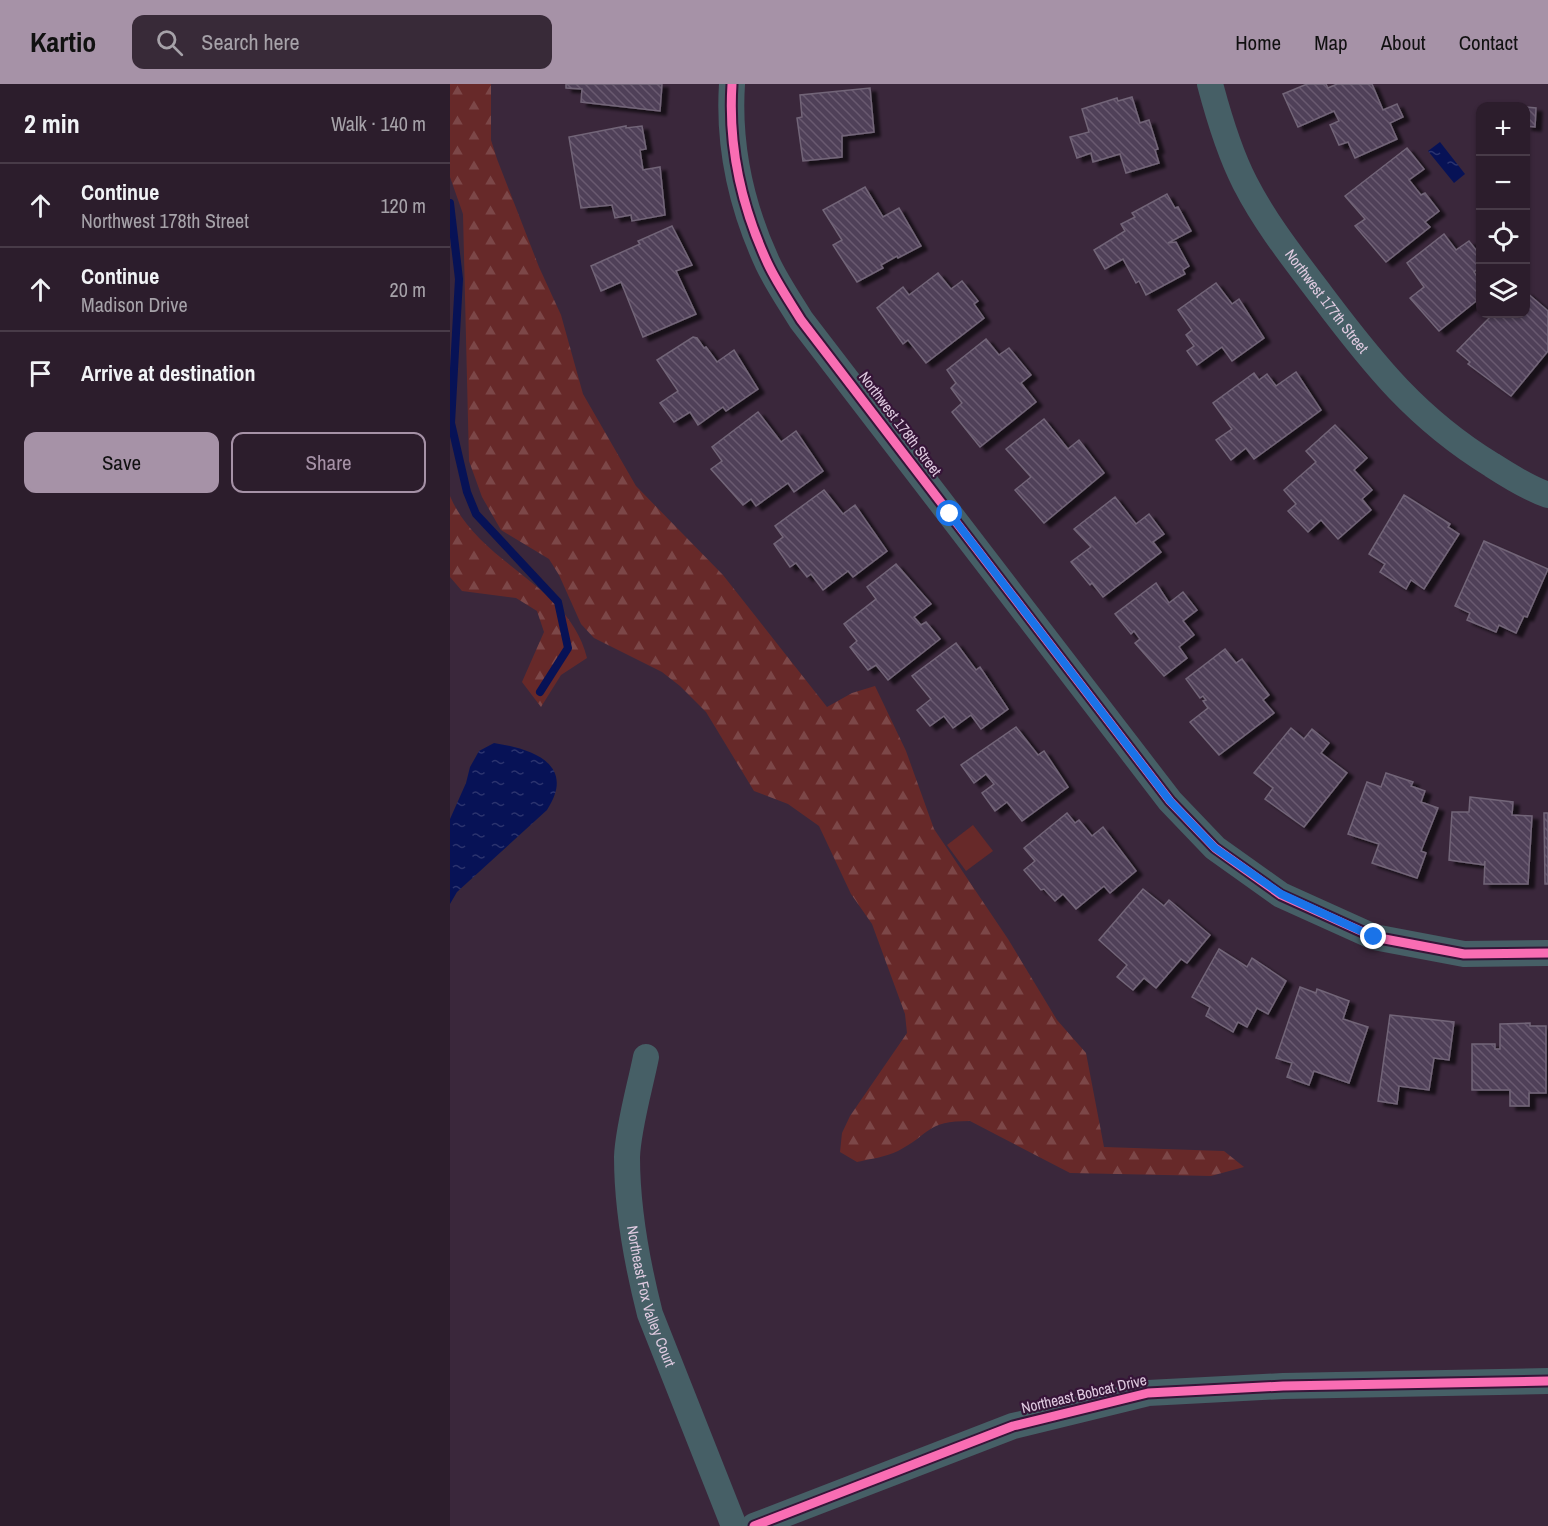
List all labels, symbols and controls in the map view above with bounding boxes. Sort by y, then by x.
search box [132,15,552,69]
text: Kartio [30,23,96,61]
icon: search [153,26,186,59]
text: Search here [201,27,300,57]
text: Home [1235,28,1281,57]
text: Map [1314,28,1348,57]
text: About [1381,28,1426,57]
text: Contact [1459,28,1518,57]
map controls [1476,102,1530,318]
button: + [1476,102,1530,156]
text: 2 min [24,106,80,141]
text: Walk · 140 m [331,110,426,137]
button: − [1476,156,1530,210]
text: Continue [81,177,159,207]
icon: ahead [24,189,57,222]
text: 120 m [380,192,426,219]
text: Northwest 178th Street [81,207,249,234]
button: locate [1476,210,1530,264]
street label: Northwest 177th Street [1280,245,1374,358]
text: Continue [81,261,159,291]
button: layers [1476,264,1530,318]
icon: ahead [24,273,57,306]
text: 20 m [390,276,426,303]
text: Madison Drive [81,291,188,318]
icon: arrive [24,357,57,390]
text: Arrive at destination [81,358,255,388]
street label: Northwest 178th Street [854,367,947,481]
button: Save [24,432,219,493]
button: Share [231,432,426,493]
route start [936,500,962,526]
route end [1360,923,1386,949]
street label: Northeast Fox Valley Court [622,1224,681,1370]
street label: Northeast Bobcat Drive [1019,1369,1149,1418]

